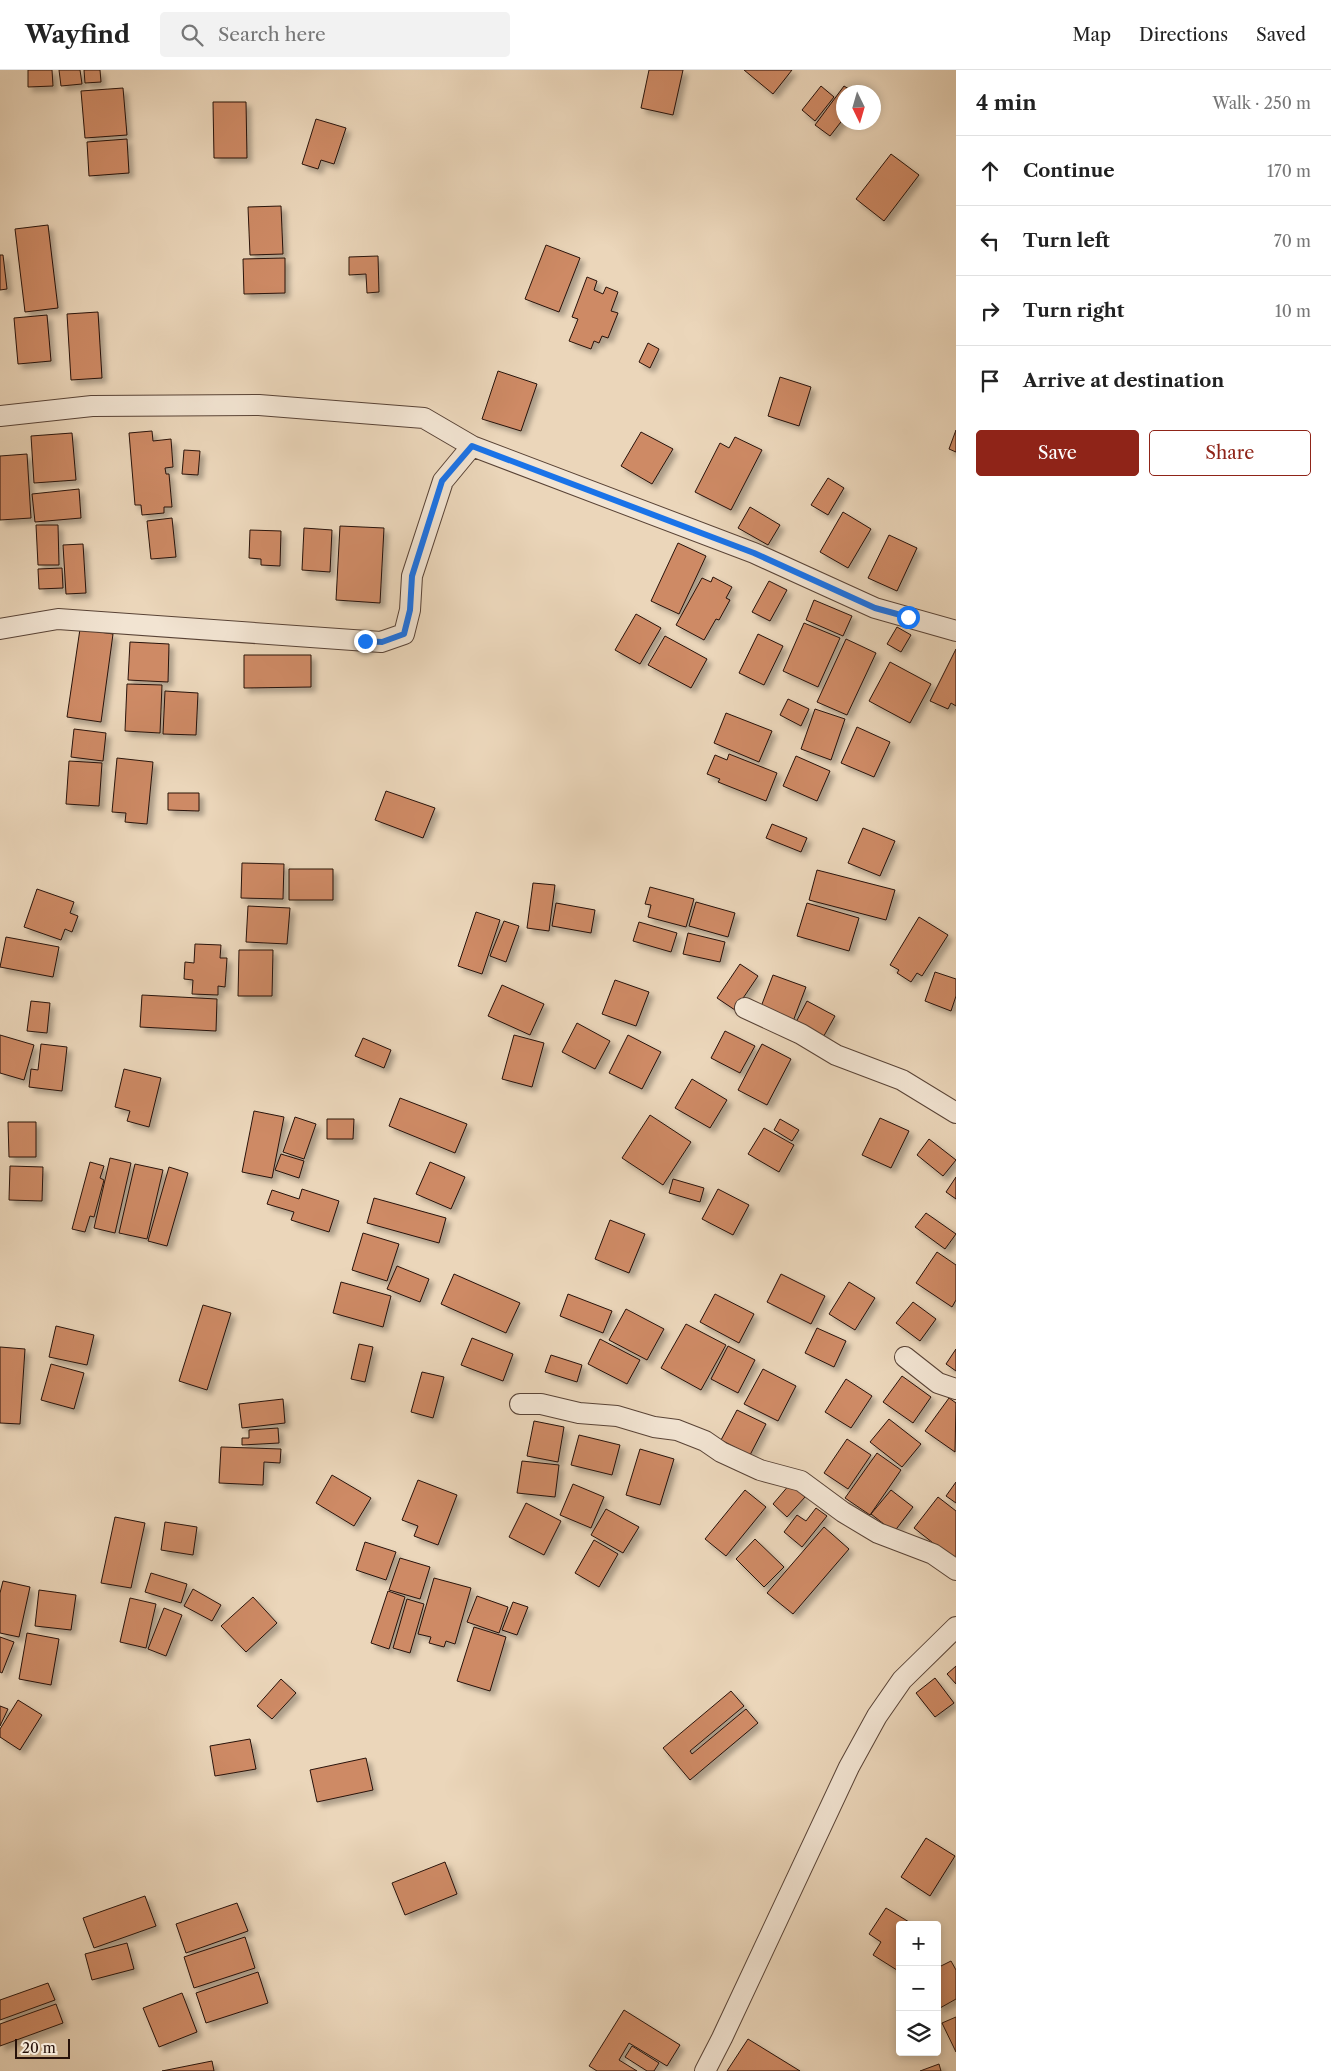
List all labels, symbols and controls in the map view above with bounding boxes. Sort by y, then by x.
search box [160,12,510,57]
text: Wayfind [25,20,130,49]
icon: search [178,21,206,49]
text: Search here [218,23,326,46]
text: Map [1072,24,1111,46]
text: Directions [1139,24,1228,46]
text: Saved [1256,24,1306,46]
north arrow [836,85,881,130]
text: 4 min [976,90,1037,115]
text: Walk · 250 m [1213,93,1311,113]
icon: ahead [976,157,1004,185]
text: Continue [1023,159,1115,182]
text: 170 m [1267,161,1311,181]
icon: left [976,227,1004,255]
text: Turn left [1023,229,1110,252]
text: 70 m [1274,231,1311,251]
icon: right [976,297,1004,325]
text: Turn right [1023,299,1124,322]
text: 10 m [1275,301,1311,321]
icon: arrive [976,367,1004,395]
text: Arrive at destination [1023,369,1224,392]
button: Save [976,430,1139,476]
button: Share [1149,430,1311,476]
route start [897,606,920,629]
route end [354,630,377,653]
map controls [896,1921,941,2056]
button: + [896,1921,941,1966]
button: − [896,1966,941,2011]
button: layers [896,2011,941,2056]
scale bar [15,2036,70,2059]
text: 20 m [22,2039,56,2057]

